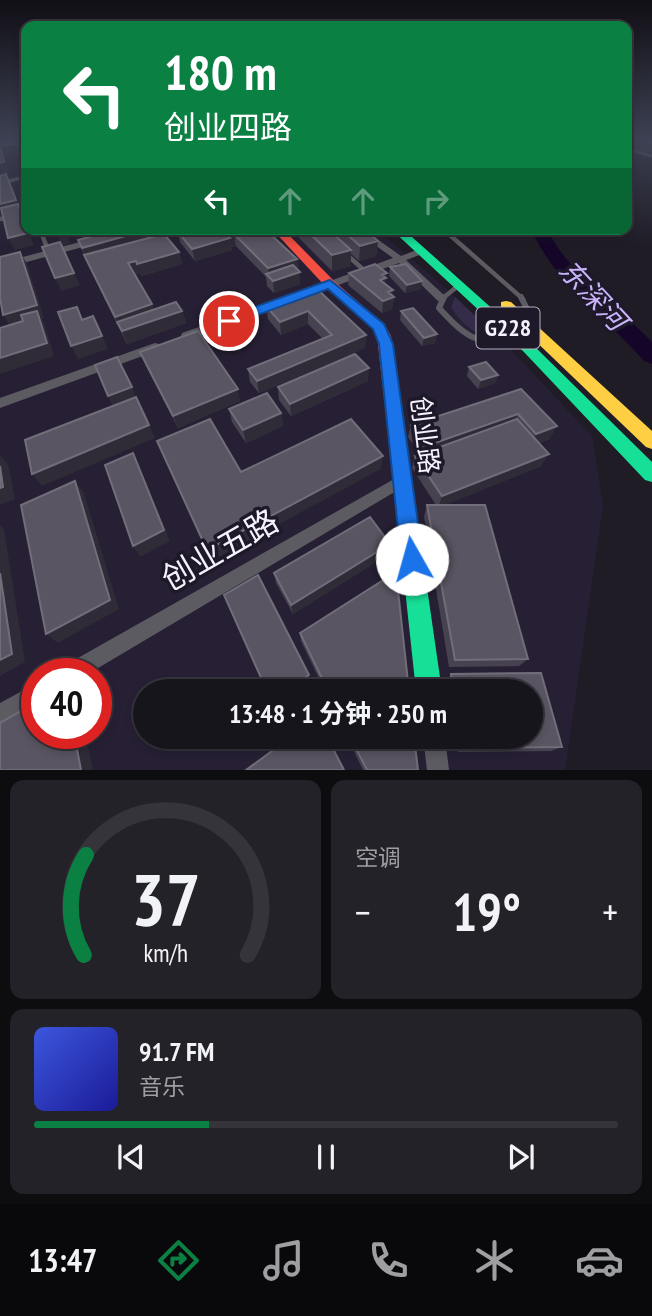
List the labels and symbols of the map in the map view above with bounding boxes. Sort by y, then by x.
water label: 东深河 [551,251,639,342]
pin [199,291,259,351]
road number: G228 [476,307,540,348]
street label: 创业路 [404,394,447,476]
street label: 创业五路 [154,499,285,599]
position arrow [375,522,449,596]
speed limit sign: 40 [21,658,112,749]

